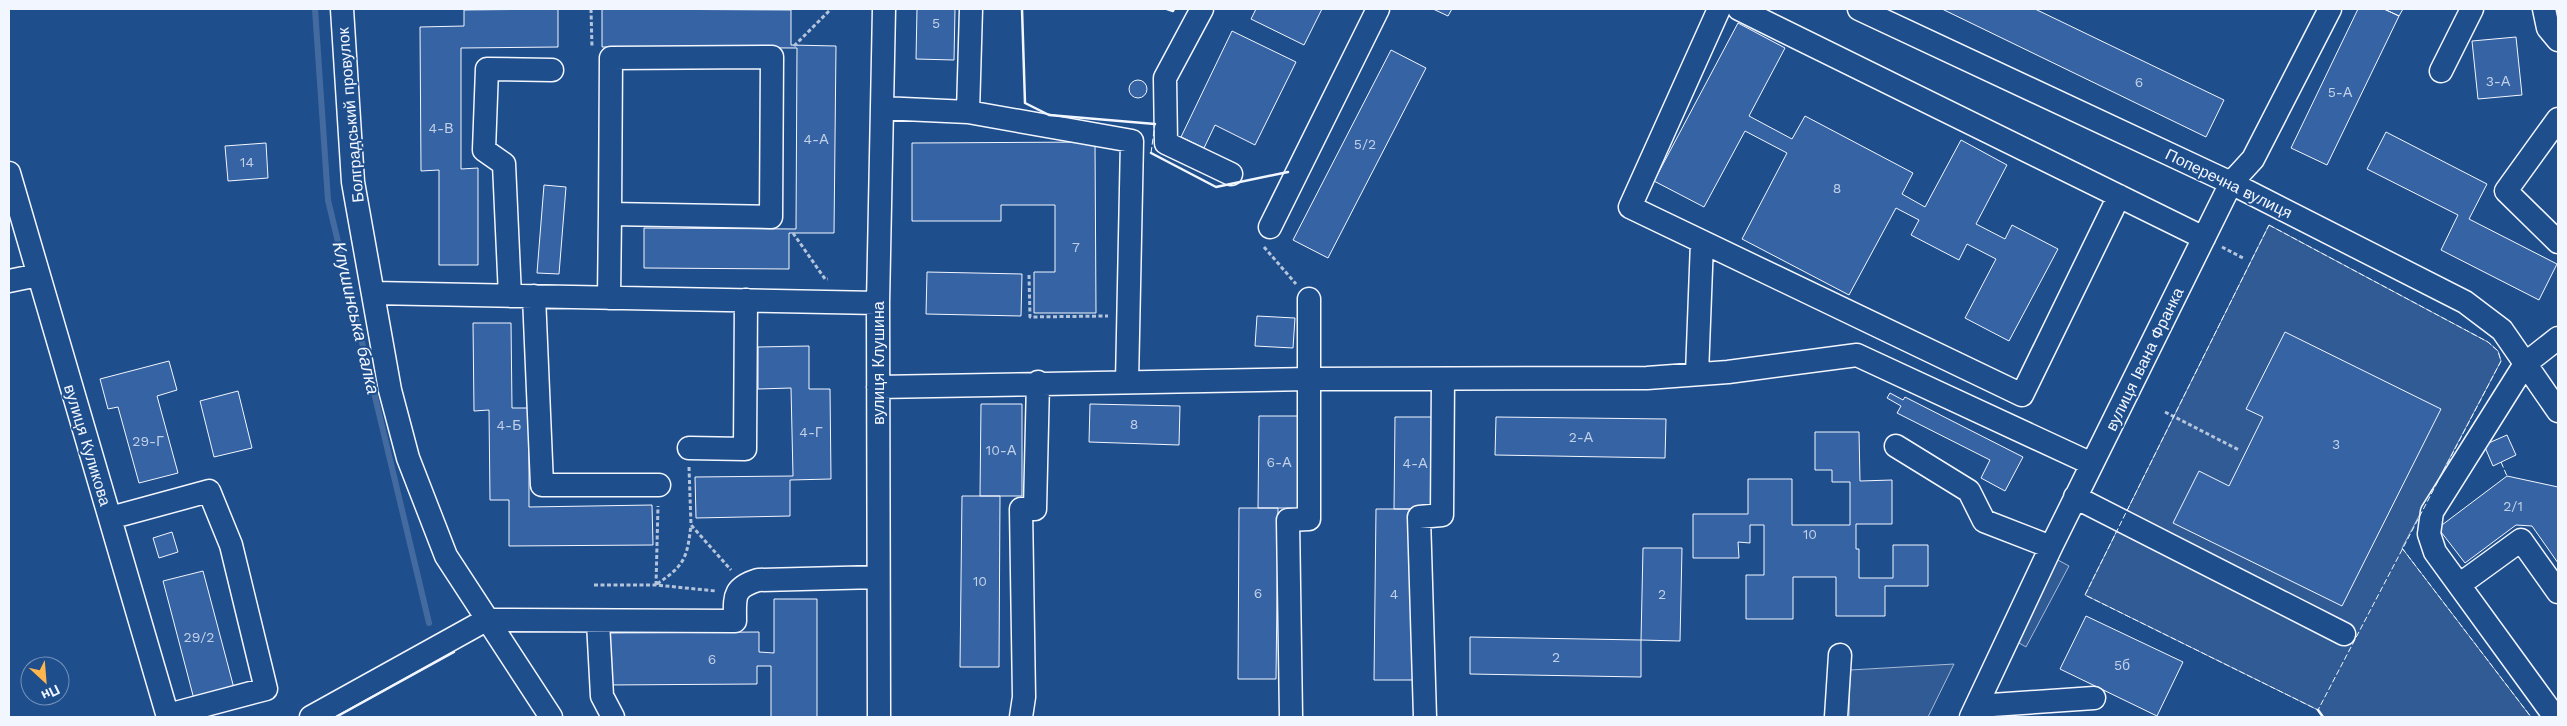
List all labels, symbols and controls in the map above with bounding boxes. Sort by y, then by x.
house number: 5 [932,15,940,31]
street label: Болградський провулок [333,26,368,203]
house number: 3-А [2486,73,2511,89]
house number: 6 [2135,74,2143,90]
house number: 5-А [2328,84,2353,100]
house number: 4-В [428,120,454,136]
house number: 4-А [803,131,829,147]
house number: 5/2 [1354,136,1376,152]
street label: Поперечна вулиця [2162,145,2295,222]
house number: 14 [240,154,254,170]
house number: 8 [1833,180,1841,196]
house number: 7 [1072,239,1080,255]
water label: Клушинська балка [329,240,384,396]
street label: вулиця Івана Франка [2101,284,2187,434]
street label: вулиця Клушина [869,301,888,425]
street label: вулиця Куликова [60,382,115,508]
house number: 8 [1130,416,1138,432]
house number: 4-Б [497,417,521,433]
house number: 4-Г [799,424,823,440]
house number: 2-А [1569,429,1594,445]
house number: 29-Г [132,433,164,449]
house number: 3 [2332,436,2340,452]
house number: 10-А [986,442,1017,458]
house number: 6-А [1267,454,1292,470]
house number: 4-А [1402,455,1428,471]
house number: 2/1 [2503,498,2523,514]
house number: 10 [1803,526,1817,542]
house number: 10 [973,573,987,589]
house number: 6 [1254,585,1262,601]
house number: 4 [1390,586,1398,602]
house number: 2 [1658,586,1666,602]
house number: 29/2 [184,629,214,645]
house number: 2 [1552,649,1560,665]
house number: 6 [708,651,716,667]
north arrow [20,656,70,706]
house number: 5б [2114,657,2130,673]
text: Пн [39,681,63,704]

